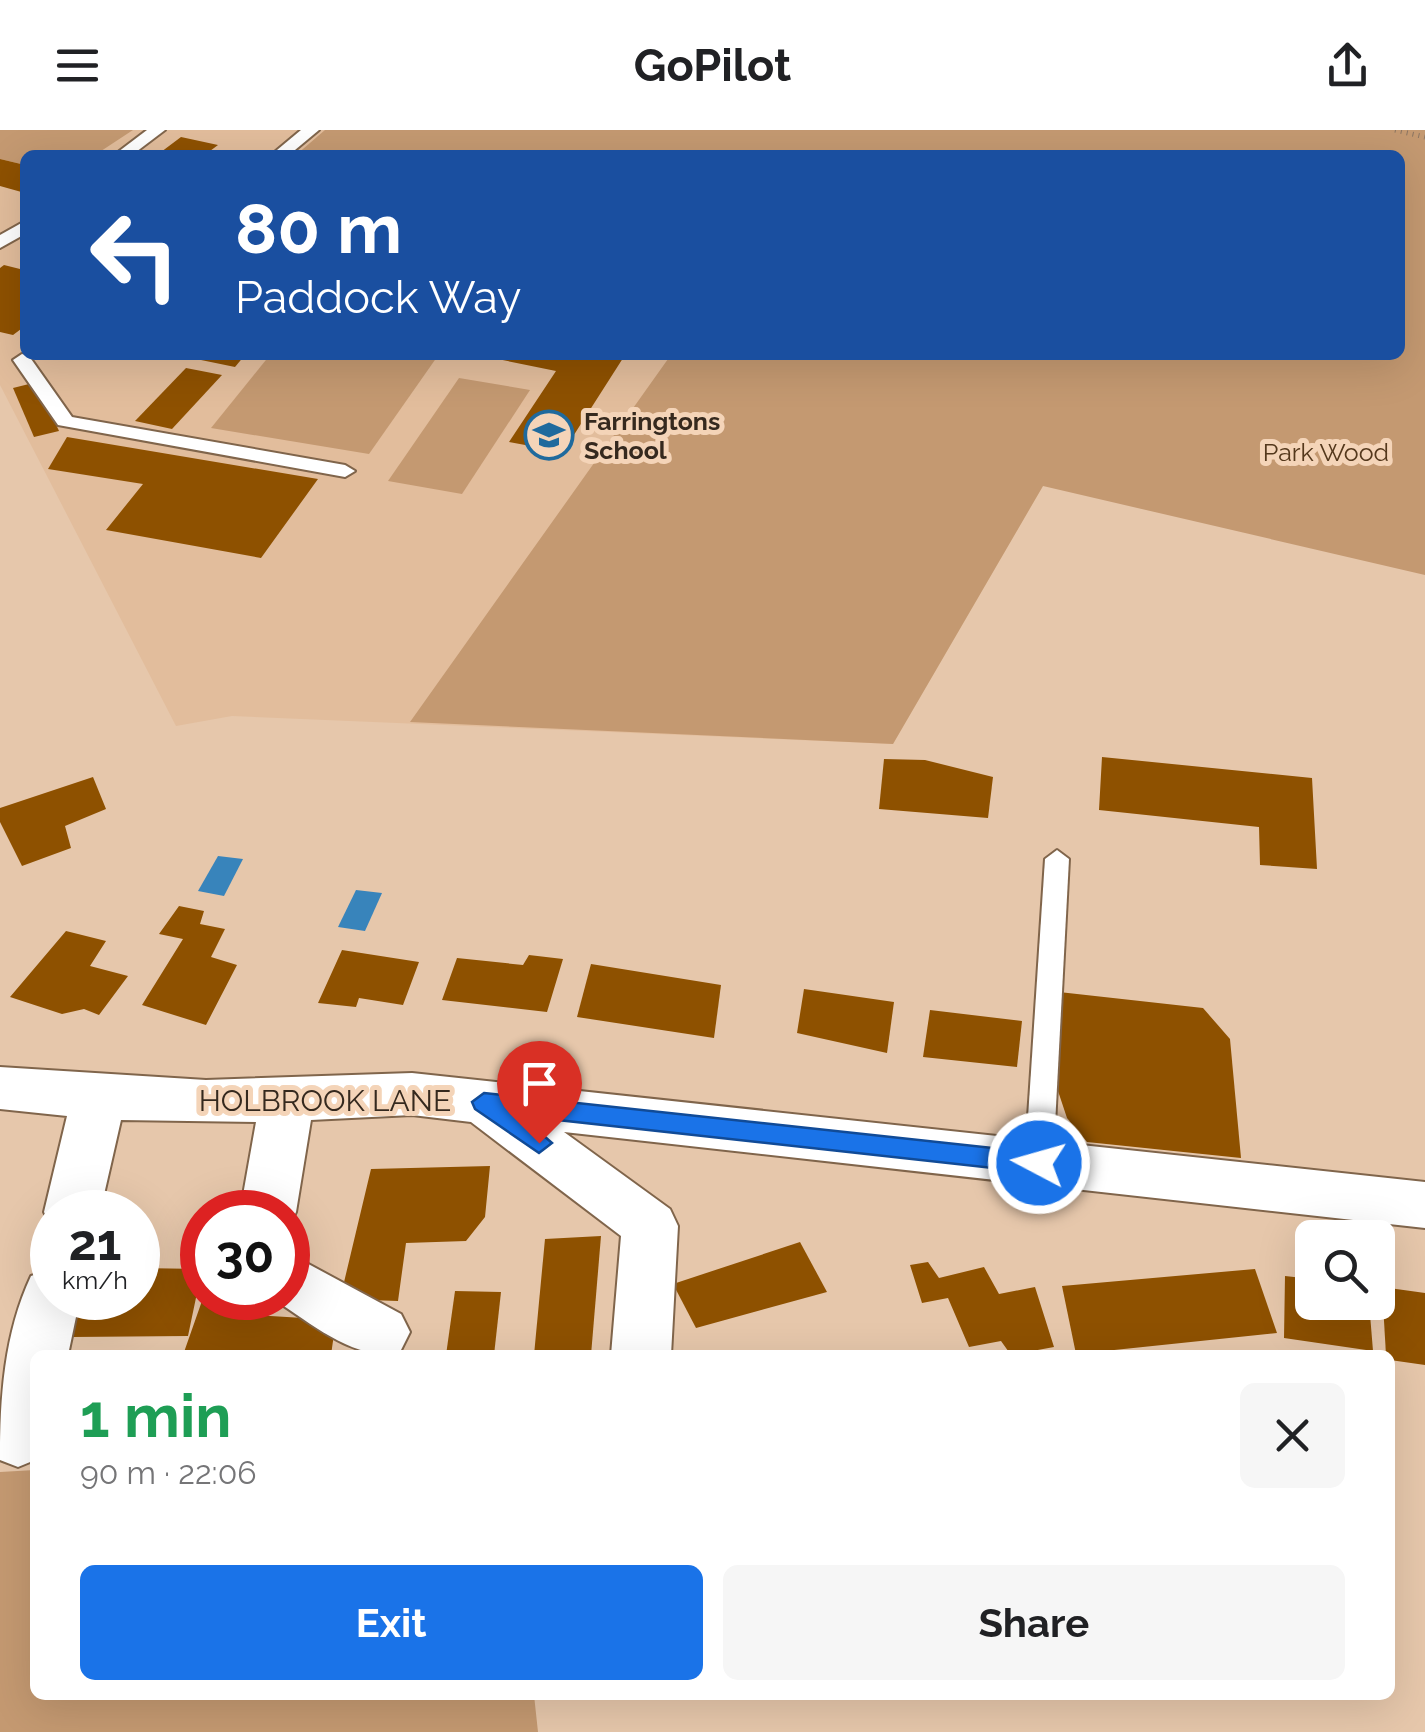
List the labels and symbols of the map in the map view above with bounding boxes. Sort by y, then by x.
place label: Farringtons School [584,406,720,465]
school or university icon: Farringtons School [523,409,575,461]
park label: Park Wood [1263,437,1389,467]
pin [497,1041,582,1144]
street label: HOLBROOK LANE [199,1083,451,1118]
position arrow [987,1111,1091,1215]
speed limit sign: 30 [180,1190,310,1320]

